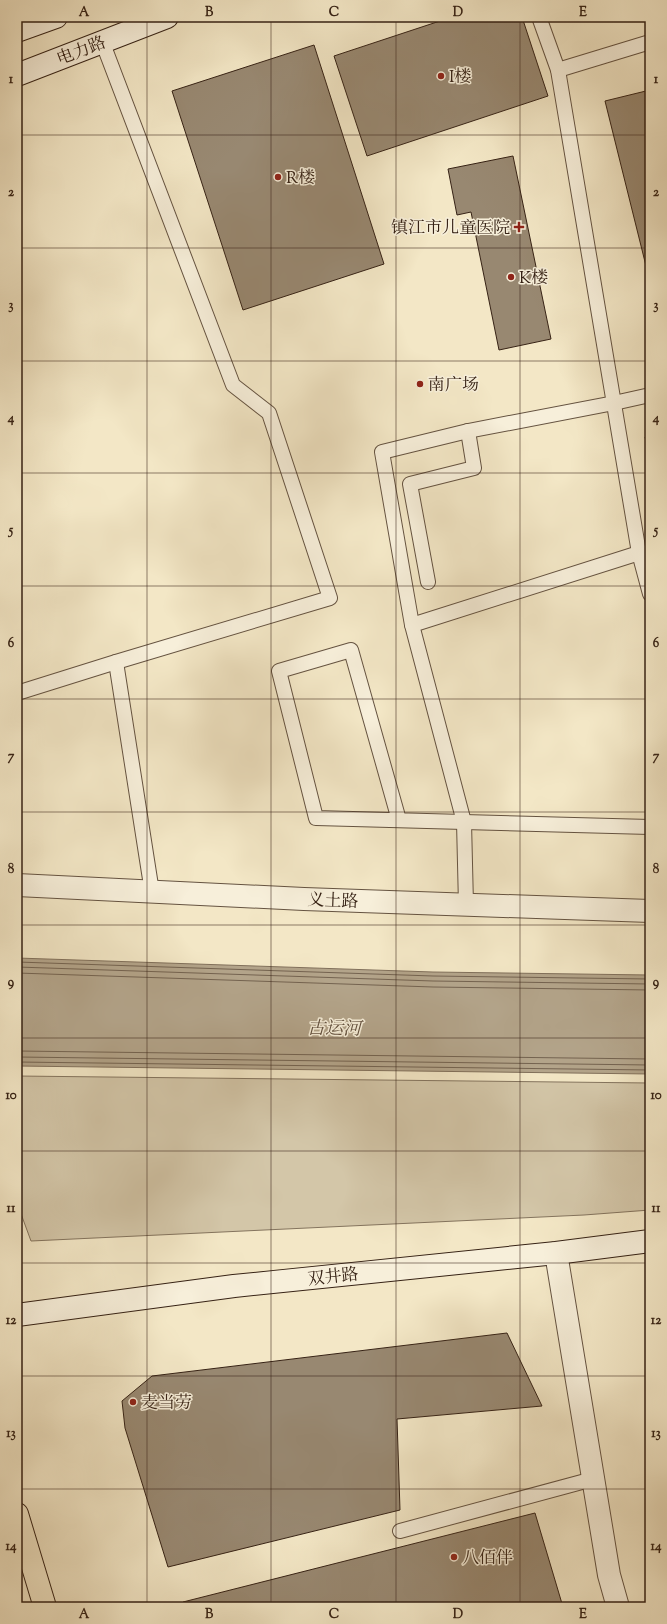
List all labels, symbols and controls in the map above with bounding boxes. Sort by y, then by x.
text: A [79,4,90,22]
text: B [205,4,214,22]
text: C [329,4,339,22]
text: D [453,4,463,22]
text: E [579,4,587,22]
street label: 电力路 [54,32,110,72]
place label: I楼 [449,66,472,90]
text: 1 [9,71,14,89]
marker: I楼 [436,71,446,81]
text: 1 [654,71,659,89]
place label: R楼 [286,167,315,191]
marker: R楼 [273,172,283,182]
text: 2 [8,184,15,202]
text: 2 [653,184,660,202]
place label: 镇江市儿童医院 [391,217,510,241]
marker: 镇江市儿童医院 [513,221,525,233]
place label: K楼 [519,267,548,291]
marker: K楼 [506,272,516,282]
text: 3 [8,297,14,315]
text: 3 [653,297,659,315]
place label: 南广场 [428,374,479,398]
marker: 南广场 [415,379,425,389]
text: 4 [7,410,15,428]
text: 4 [652,410,660,428]
text: 5 [8,522,14,540]
text: 5 [653,522,659,540]
text: 6 [8,635,15,653]
text: 6 [653,635,660,653]
text: 7 [8,748,15,766]
text: 7 [653,748,660,766]
text: 8 [8,861,15,879]
text: 8 [653,861,660,879]
street label: 义土路 [307,889,359,915]
text: 9 [8,974,15,992]
text: 9 [653,974,660,992]
water label: 古运河 [307,1017,364,1044]
text: 10 [5,1087,17,1105]
text: 10 [650,1087,662,1105]
text: 11 [7,1200,16,1218]
text: 11 [652,1200,661,1218]
street label: 双井路 [307,1263,360,1293]
text: 12 [6,1312,17,1330]
text: 12 [651,1312,662,1330]
place label: 麦当劳 [141,1392,192,1416]
marker: 麦当劳 [128,1397,138,1407]
text: 13 [6,1425,16,1443]
text: 13 [651,1425,661,1443]
text: 14 [6,1538,17,1556]
text: 14 [651,1538,662,1556]
place label: 八佰伴 [462,1547,513,1571]
marker: 八佰伴 [449,1552,459,1562]
text: A [79,1606,90,1624]
text: B [205,1606,214,1624]
text: C [329,1606,339,1624]
text: D [453,1606,463,1624]
text: E [579,1606,587,1624]

